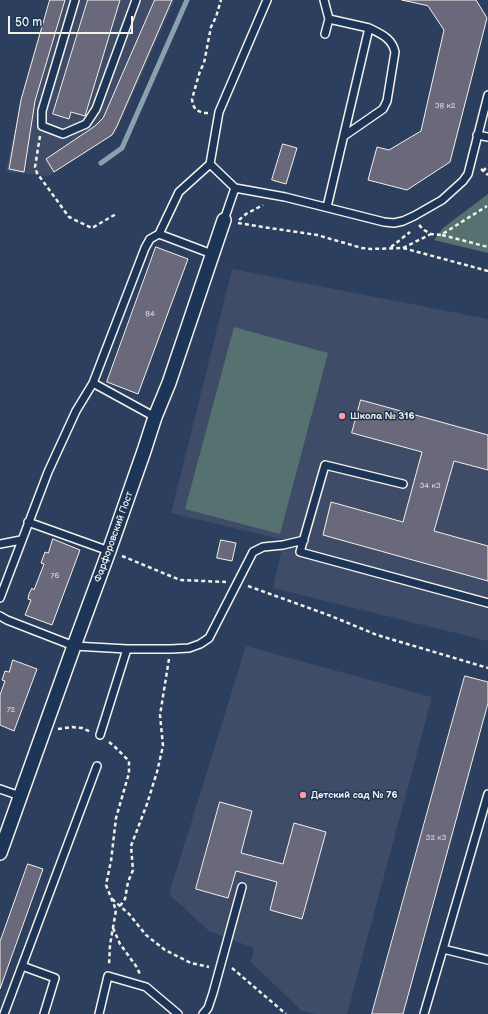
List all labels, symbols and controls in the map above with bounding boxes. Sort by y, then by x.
scale bar [10,8,135,34]
text: 50 m [15,15,42,30]
house number: 38 к2 [435,101,455,111]
house number: 84 [145,309,155,319]
place label: Школа № 316 [350,410,415,422]
marker: Школа № 316 [337,411,347,421]
house number: 34 к3 [419,481,441,491]
street label: Фарфоровский Пост [92,490,136,584]
house number: 76 [51,571,59,581]
house number: 72 [7,705,15,715]
place label: Детский сад № 76 [311,789,398,801]
marker: Детский сад № 76 [298,790,308,800]
house number: 32 к3 [426,833,446,843]

